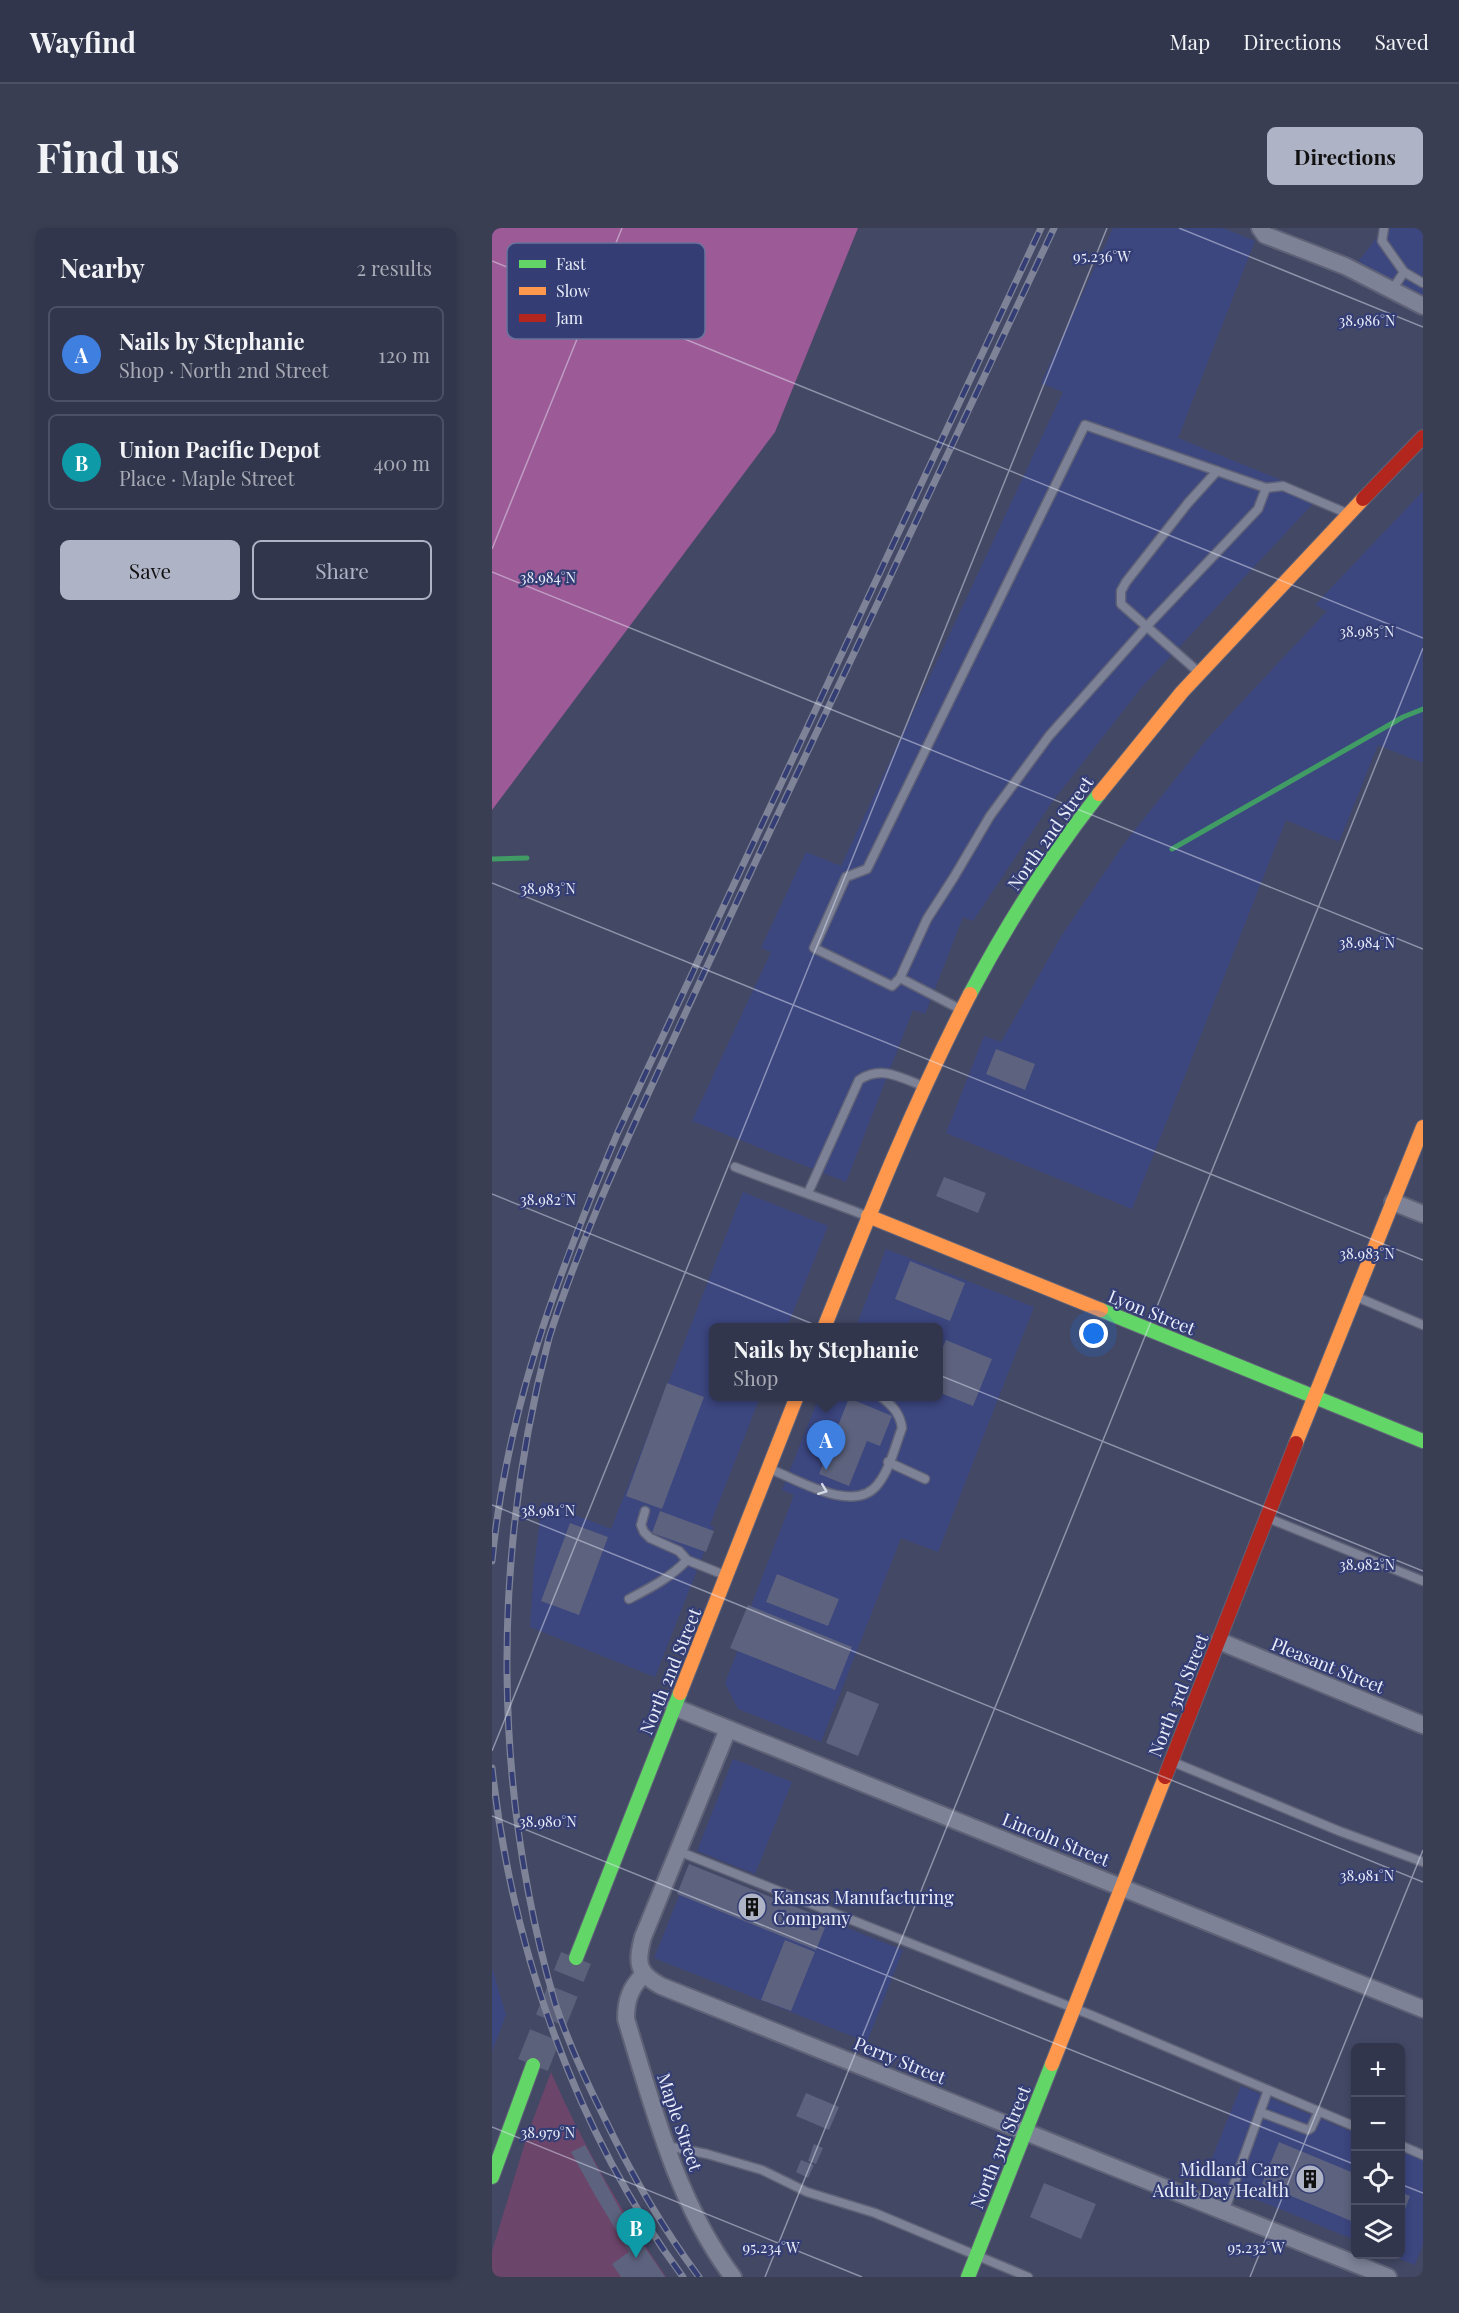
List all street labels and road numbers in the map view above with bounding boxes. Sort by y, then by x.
street label: North 2nd Street [1002,771,1099,895]
street label: Lyon Street [1105,1284,1200,1341]
street label: North 2nd Street [634,1604,707,1738]
street label: North 3rd Street [1142,1629,1214,1760]
street label: Pleasant Street [1268,1631,1389,1699]
street label: Lincoln Street [999,1807,1114,1872]
street label: Perry Street [851,2031,950,2090]
street label: Maple Street [652,2070,708,2175]
street label: North 3rd Street [964,2081,1036,2212]

